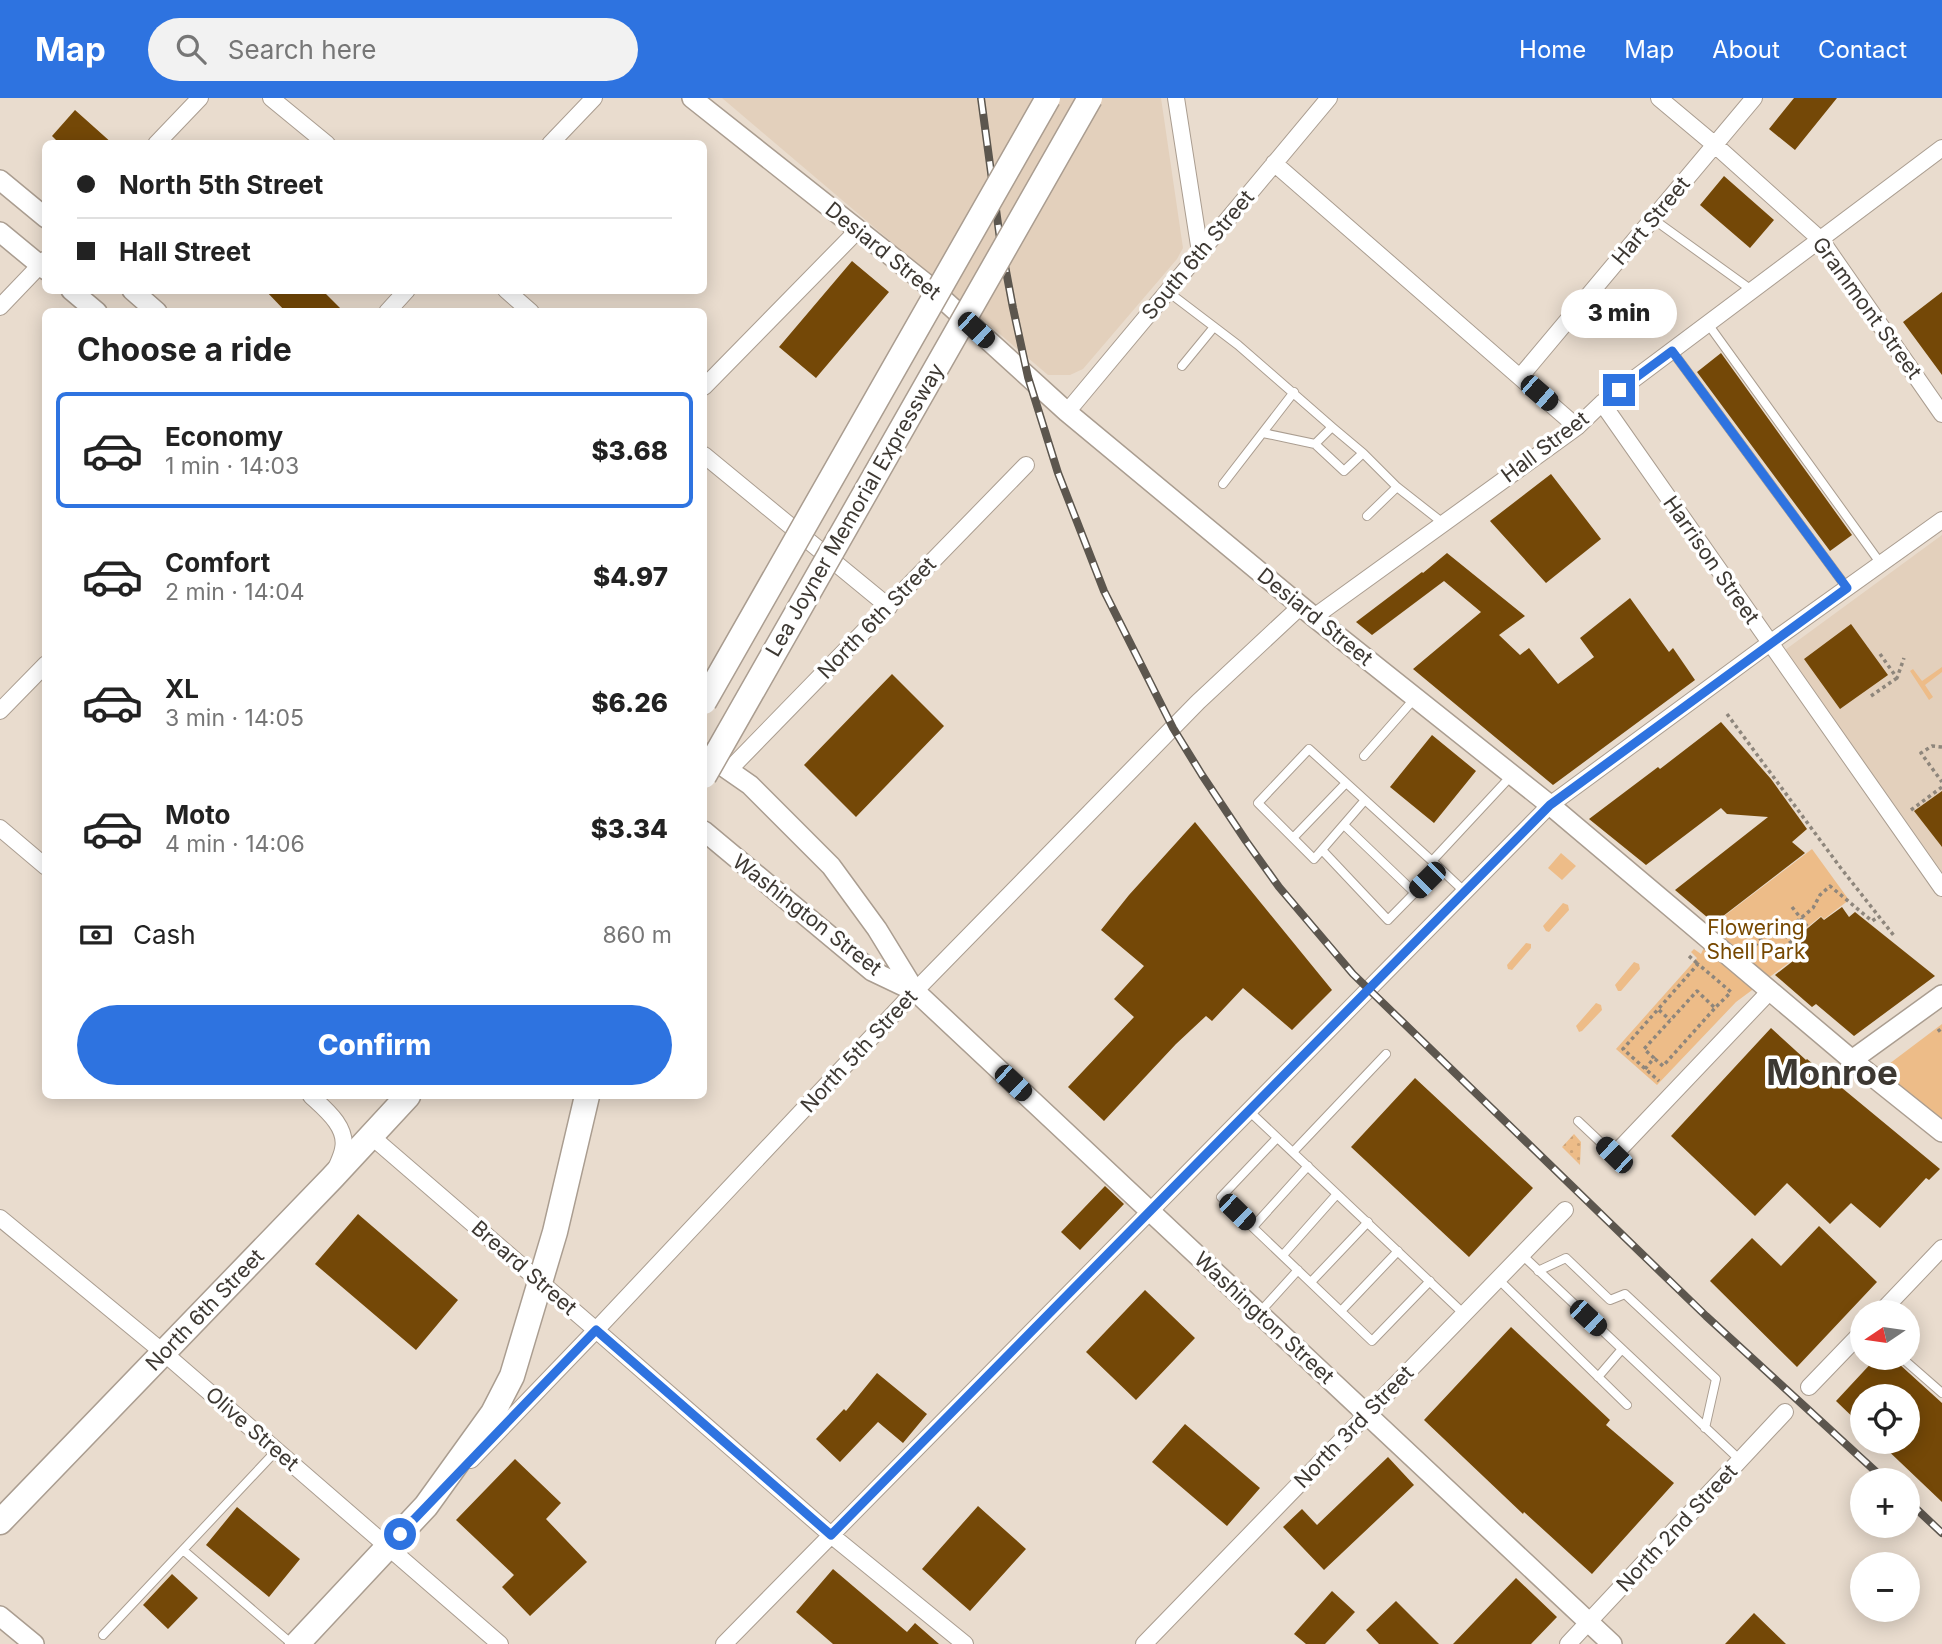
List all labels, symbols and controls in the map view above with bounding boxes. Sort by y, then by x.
search box [148,18,638,81]
text: Map [35,29,106,69]
icon: search [172,30,210,68]
text: Search here [228,34,376,65]
text: Home [1519,35,1586,64]
text: Map [1624,35,1674,64]
text: About [1712,35,1780,64]
text: Contact [1818,35,1907,64]
text: North 5th Street [119,169,323,200]
street label: Hart Street [1606,171,1695,270]
street label: South 6th Street [1136,185,1259,324]
street label: Desiard Street [821,197,946,305]
street label: Grammont Street [1808,232,1927,384]
text: Hall Street [119,236,251,267]
callout: 3 min [1561,288,1677,338]
text: 3 min [1588,299,1650,327]
car [954,308,999,352]
text: Choose a ride [77,330,292,369]
street label: Lea Joyner Memorial Expressway [760,359,949,661]
car [1517,371,1562,415]
route end [1603,374,1635,406]
street label: Hall Street [1496,406,1593,487]
icon: car [81,419,144,482]
text: Economy [165,421,283,452]
text: $3.68 [591,435,668,466]
text: 1 min · 14:03 [165,452,299,480]
street label: Harrison Street [1658,491,1765,629]
icon: car [81,545,144,608]
text: Comfort [165,547,270,578]
street label: North 6th Street [812,552,941,684]
text: $4.97 [593,561,668,592]
street label: Desiard Street [1253,563,1378,671]
text: 2 min · 14:04 [165,578,305,606]
icon: car [81,671,144,734]
text: XL [165,673,199,704]
text: $6.26 [591,687,668,718]
text: 3 min · 14:05 [165,704,304,732]
icon: car [81,797,144,860]
text: Moto [165,799,230,830]
text: $3.34 [591,813,668,844]
text: 4 min · 14:06 [165,830,305,858]
street label: Washington Street [728,849,887,981]
car [1405,858,1450,902]
park label: Flowering Shell Park [1706,915,1806,964]
icon: cash [77,916,115,954]
text: Cash [133,919,196,950]
text: 860 m [602,921,672,949]
street label: North 5th Street [795,984,922,1117]
button: Confirm [77,1005,672,1085]
district label: Monroe [1766,1051,1898,1093]
car [991,1061,1036,1105]
car [1592,1133,1637,1177]
car [1215,1190,1260,1234]
street label: Breard Street [467,1215,582,1320]
street label: North 6th Street [140,1244,269,1376]
street label: Washington Street [1189,1246,1340,1389]
car [1566,1296,1611,1340]
north arrow [1850,1300,1920,1370]
map controls [1850,1300,1920,1622]
street label: North 3rd Street [1289,1360,1418,1493]
street label: Olive Street [201,1381,304,1476]
button: locate [1850,1384,1920,1454]
street label: North 2nd Street [1611,1459,1742,1597]
button: + [1850,1468,1920,1538]
route start [384,1518,416,1550]
button: − [1850,1552,1920,1622]

